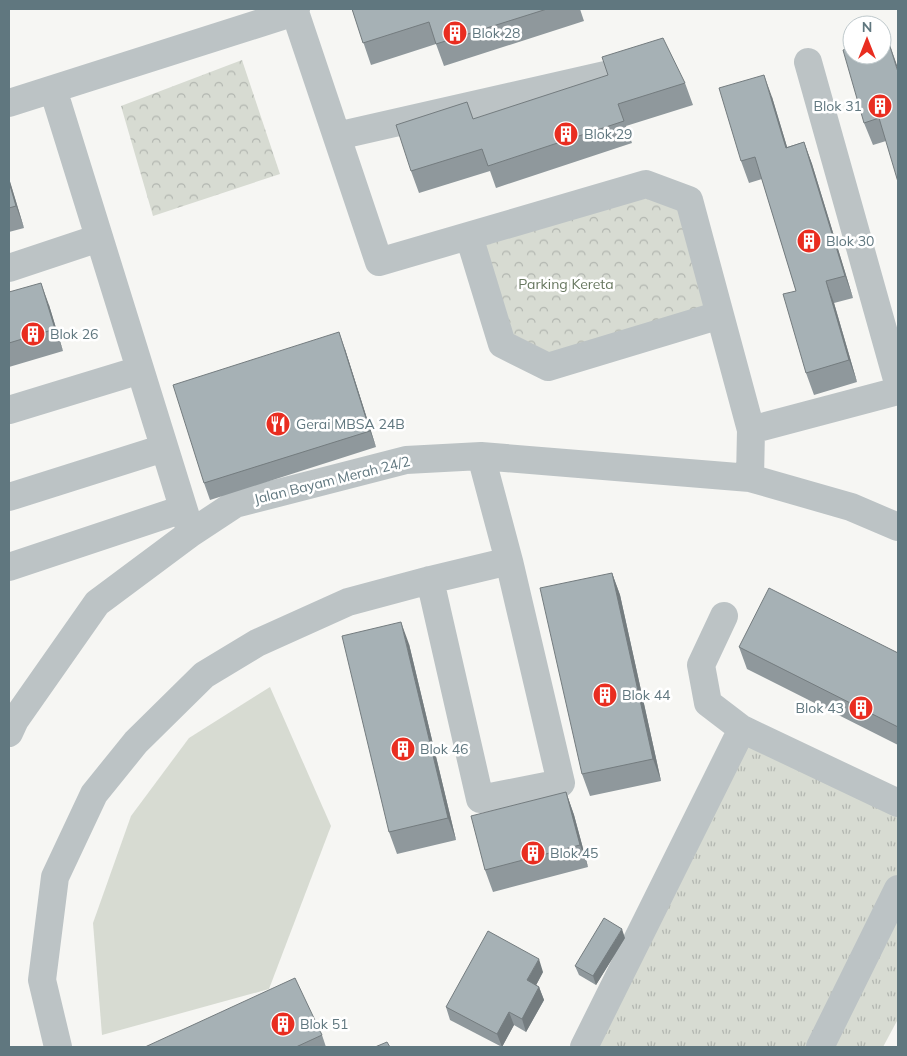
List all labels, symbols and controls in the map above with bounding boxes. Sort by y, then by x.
north arrow [842,15,892,65]
text: N [862,18,872,36]
building icon: Blok 28 [442,20,468,46]
place label: Blok 28 [472,24,521,42]
building icon: Blok 31 [867,93,893,119]
place label: Blok 31 [813,97,862,115]
building icon: Blok 29 [553,121,579,147]
place label: Blok 29 [584,125,633,143]
building icon: Blok 30 [796,228,822,254]
place label: Blok 30 [826,232,875,250]
park label: Parking Kereta [518,275,614,293]
building icon: Blok 26 [20,321,46,347]
place label: Blok 26 [50,325,99,343]
restaurant icon: Gerai MBSA 24B [265,411,291,437]
place label: Gerai MBSA 24B [296,415,405,433]
street label: Jalan Bayam Merah 24/2 [252,452,412,508]
building icon: Blok 44 [592,682,618,708]
place label: Blok 44 [622,686,671,704]
building icon: Blok 43 [848,695,874,721]
place label: Blok 43 [795,699,844,717]
building icon: Blok 46 [390,736,416,762]
place label: Blok 46 [420,740,469,758]
building icon: Blok 45 [520,840,546,866]
place label: Blok 45 [550,844,599,862]
building icon: Blok 51 [270,1011,296,1037]
place label: Blok 51 [300,1015,349,1033]

